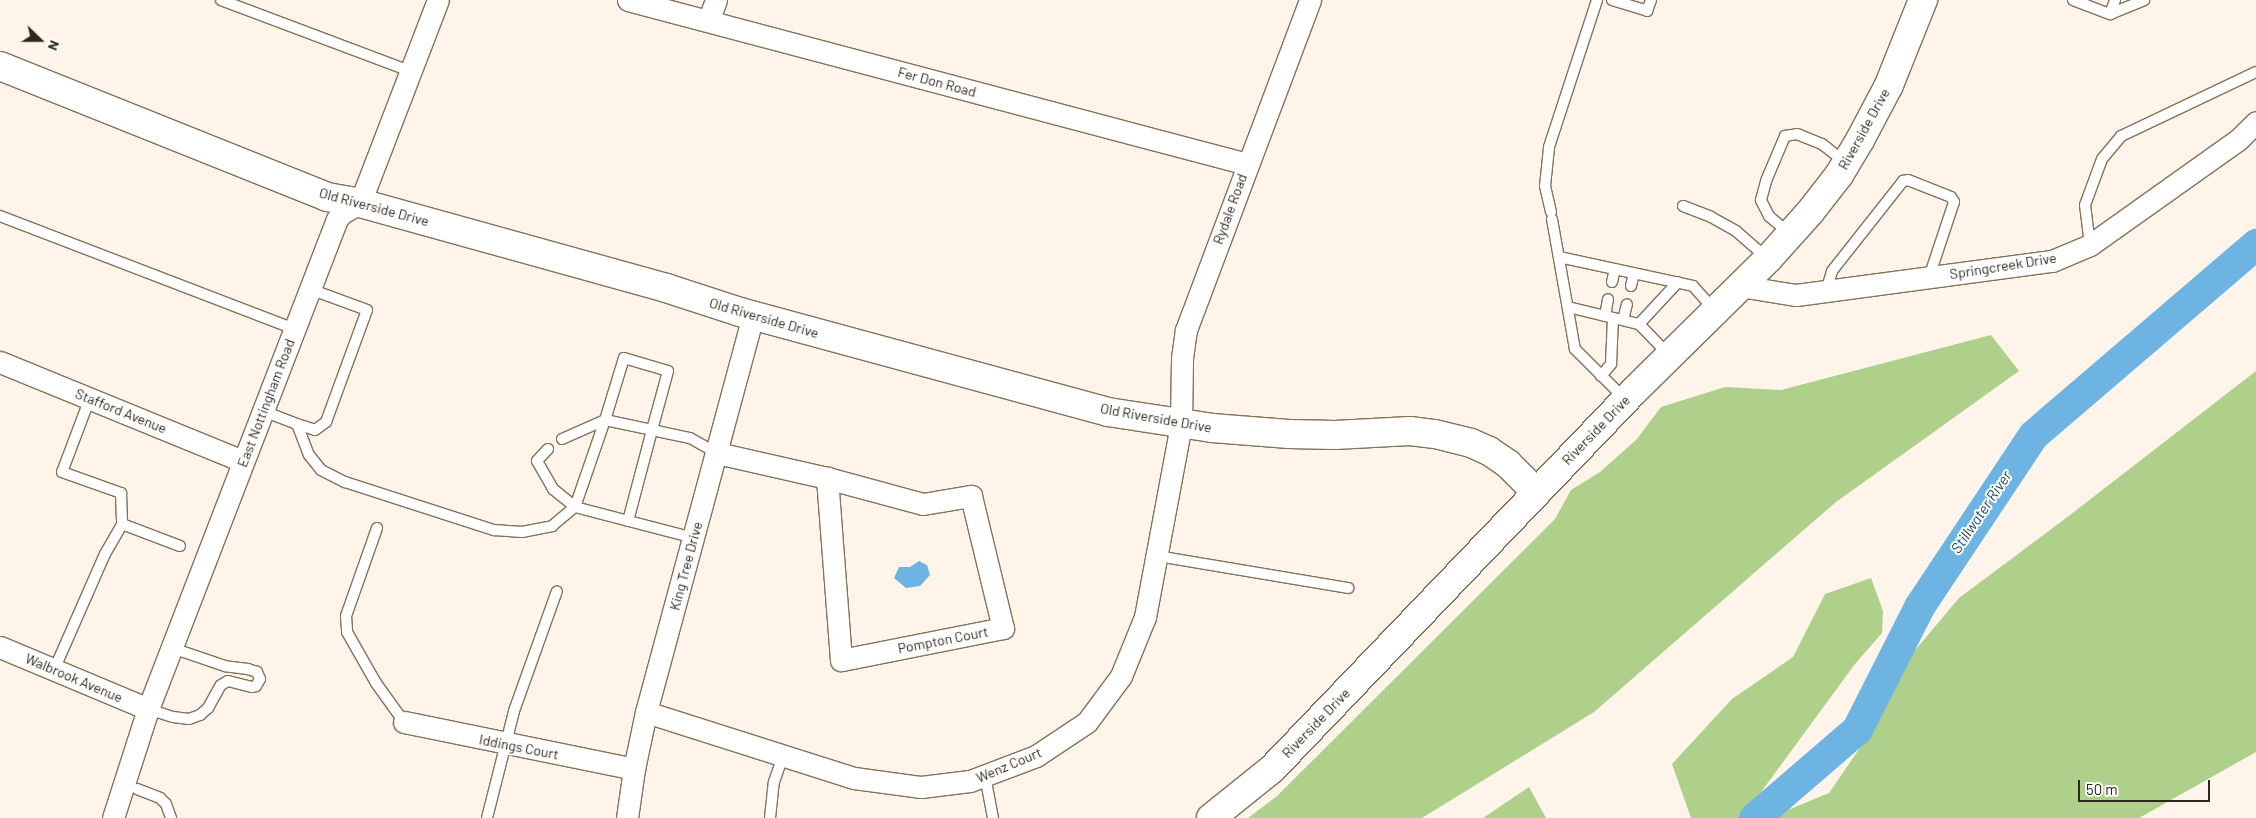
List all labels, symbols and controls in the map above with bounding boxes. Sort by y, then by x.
north arrow [15,15,65,65]
text: N [45,38,64,53]
street label: Fer Don Road [896,63,978,101]
street label: Riverside Drive [1835,85,1893,173]
street label: Rydale Road [1209,171,1251,247]
street label: Old Riverside Drive [317,184,431,230]
street label: Springcreek Drive [1948,249,2058,283]
street label: Old Riverside Drive [707,294,821,342]
street label: East Nottingham Road [234,336,298,470]
street label: Stafford Avenue [73,385,169,437]
street label: Riverside Drive [1559,392,1633,468]
street label: Old Riverside Drive [1099,400,1213,436]
water label: Stillwater River [1947,467,2015,557]
street label: King Tree Drive [666,520,706,612]
street label: Pompton Court [896,623,990,657]
street label: Walbrook Avenue [23,650,125,706]
street label: Riverside Drive [1279,685,1353,761]
street label: Iddings Court [478,731,560,763]
street label: Wenz Court [974,744,1044,786]
scale bar [2081,770,2214,802]
text: 50 m [2086,780,2118,798]

